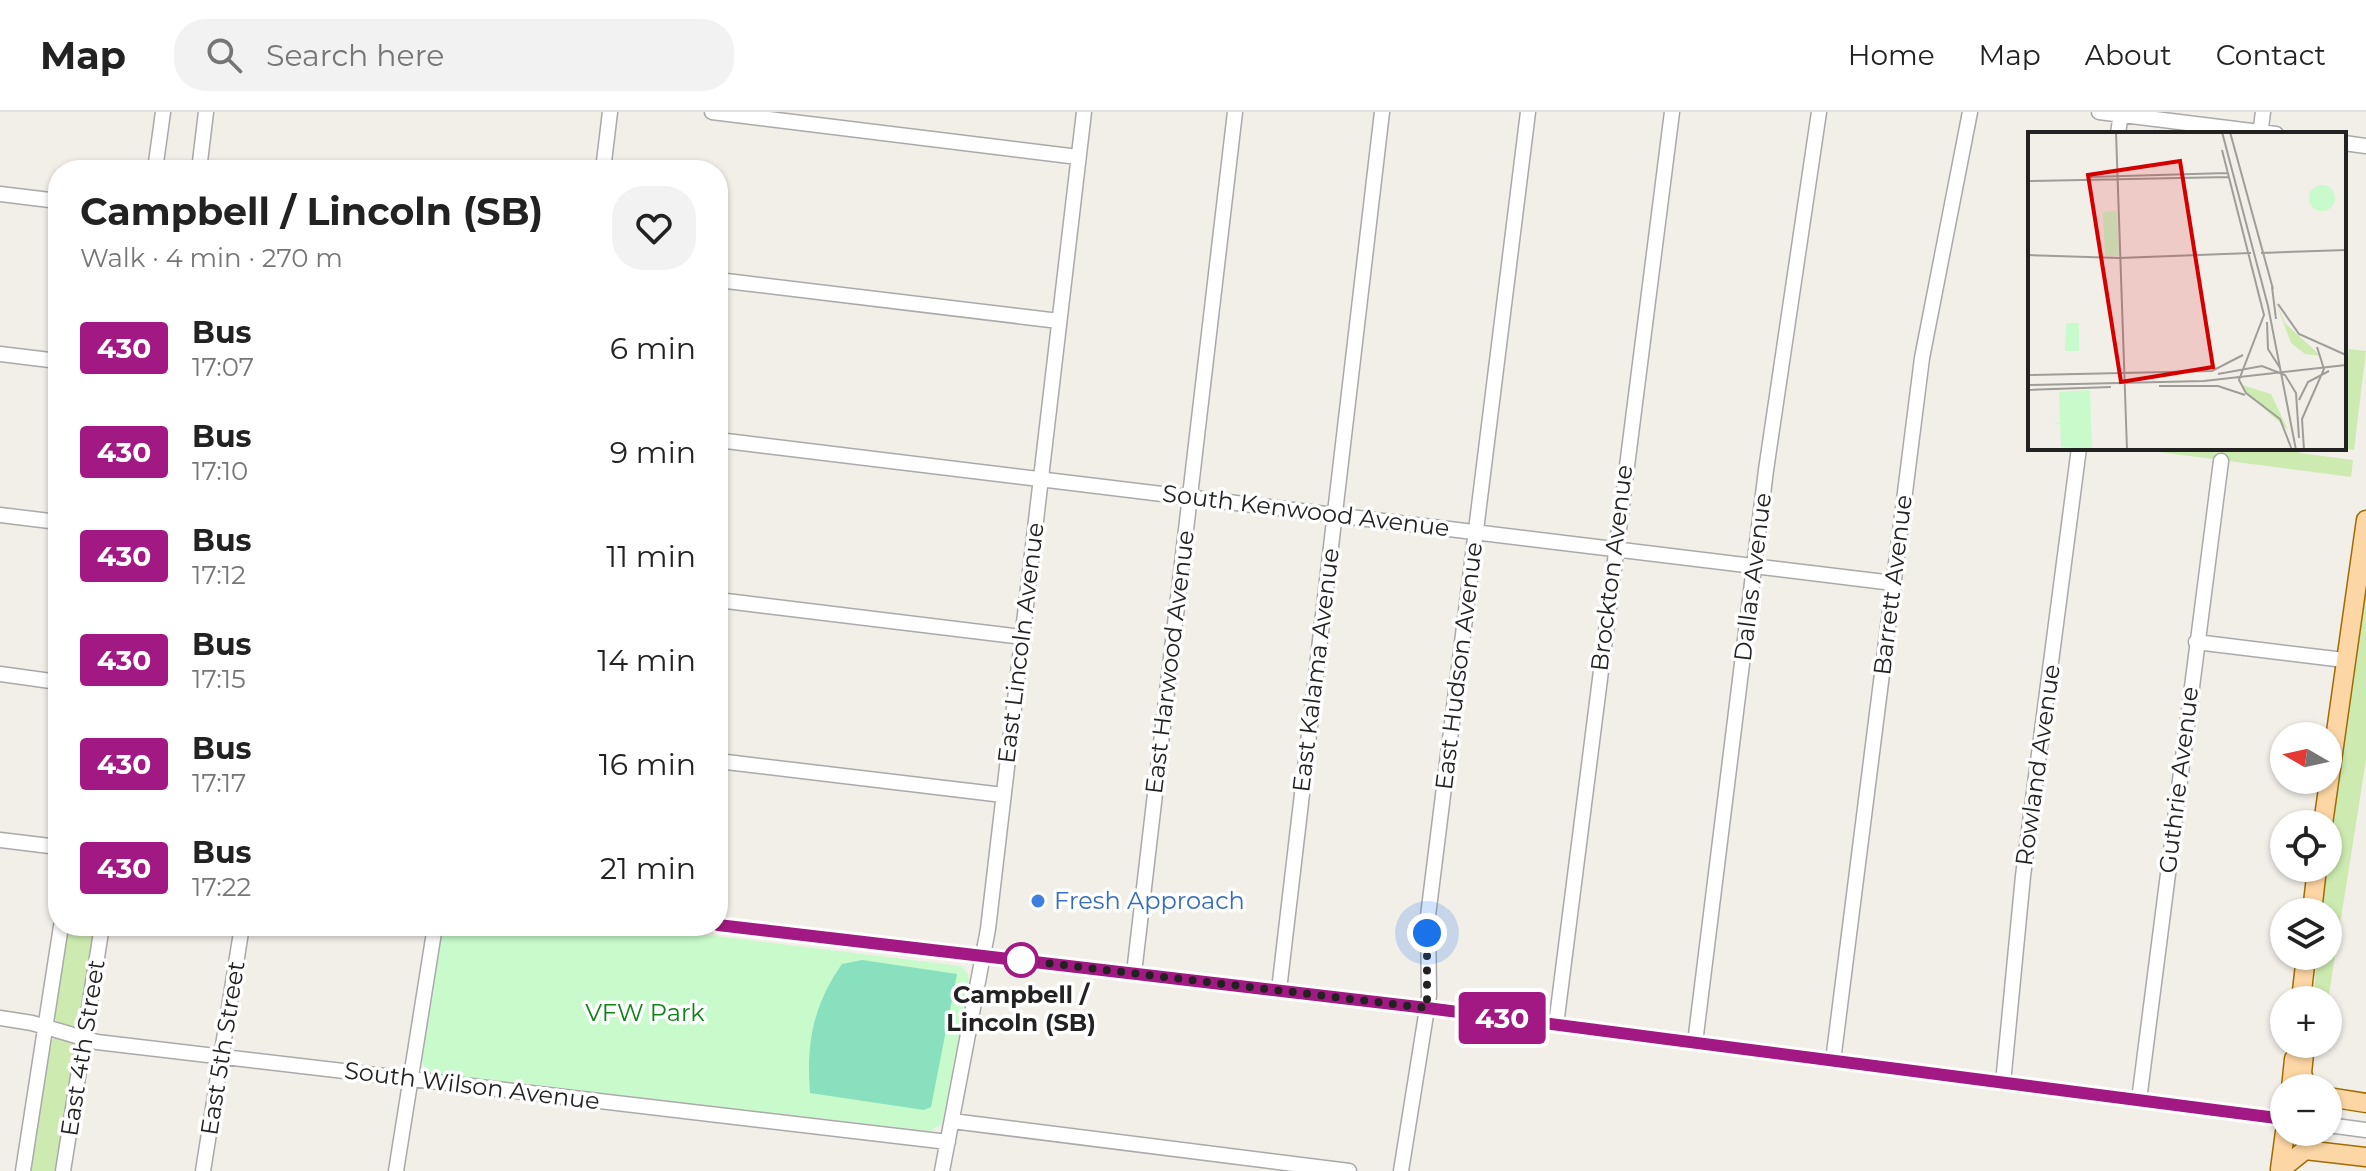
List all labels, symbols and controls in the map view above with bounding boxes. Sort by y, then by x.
search box [174,19,734,91]
text: Map [40,32,126,79]
icon: search [202,33,246,77]
text: Search here [266,37,444,74]
text: Home [1848,38,1935,72]
text: Map [1979,38,2041,72]
text: About [2085,38,2172,72]
text: Contact [2216,38,2326,72]
inset map [2028,132,2346,450]
button: heart [612,186,696,270]
text: Campbell / Lincoln (SB) [80,188,543,235]
text: Walk · 4 min · 270 m [80,242,343,274]
text: Bus [192,314,252,351]
text: 6 min [610,330,696,367]
text: 430 [97,331,151,365]
text: 17:07 [192,351,254,383]
text: Bus [192,418,252,455]
text: 9 min [610,434,696,471]
text: 430 [97,435,151,469]
text: 17:10 [192,455,248,487]
street label: Brockton Avenue [1584,463,1639,673]
street label: South Kenwood Avenue [1161,478,1451,543]
street label: Dallas Avenue [1728,491,1777,663]
street label: Barrett Avenue [1867,493,1918,677]
street label: East Lincoln Avenue [991,521,1050,765]
text: Bus [192,522,252,559]
street label: East Harwood Avenue [1139,528,1200,795]
text: 11 min [606,538,696,575]
text: 430 [97,539,151,573]
street label: East Hudson Avenue [1429,540,1488,792]
street label: East Kalama Avenue [1286,546,1345,794]
text: 17:12 [192,559,246,591]
text: Bus [192,626,252,663]
text: 14 min [597,642,696,679]
text: 430 [97,643,151,677]
street label: Rowland Avenue [2009,662,2066,868]
text: 17:15 [192,663,246,695]
street label: Guthrie Avenue [2153,685,2204,875]
north arrow [2270,722,2342,794]
map controls [2270,722,2342,1146]
text: Bus [192,730,252,767]
text: 16 min [599,746,696,783]
text: 430 [97,747,151,781]
text: 17:17 [192,767,246,799]
button: locate [2270,810,2342,882]
text: Bus [192,834,252,871]
text: 21 min [600,850,696,887]
text: 430 [97,851,151,885]
text: 17:22 [192,871,251,903]
place label: Fresh Approach [1054,886,1245,915]
marker: Fresh Approach [1029,892,1047,910]
button: layers [2270,898,2342,970]
your location [1407,913,1447,953]
marker: Campbell / Lincoln (SB) [1004,943,1038,977]
street label: East 4th Street [54,957,111,1138]
street label: East 5th Street [194,958,251,1137]
place label: Campbell / Lincoln (SB) [946,980,1096,1037]
button: + [2270,986,2342,1058]
line badge: 430 [1456,992,1548,1044]
park label: VFW Park [585,998,705,1027]
text: 430 [1475,1001,1529,1035]
street label: South Wilson Avenue [343,1055,601,1116]
button: − [2270,1074,2342,1146]

